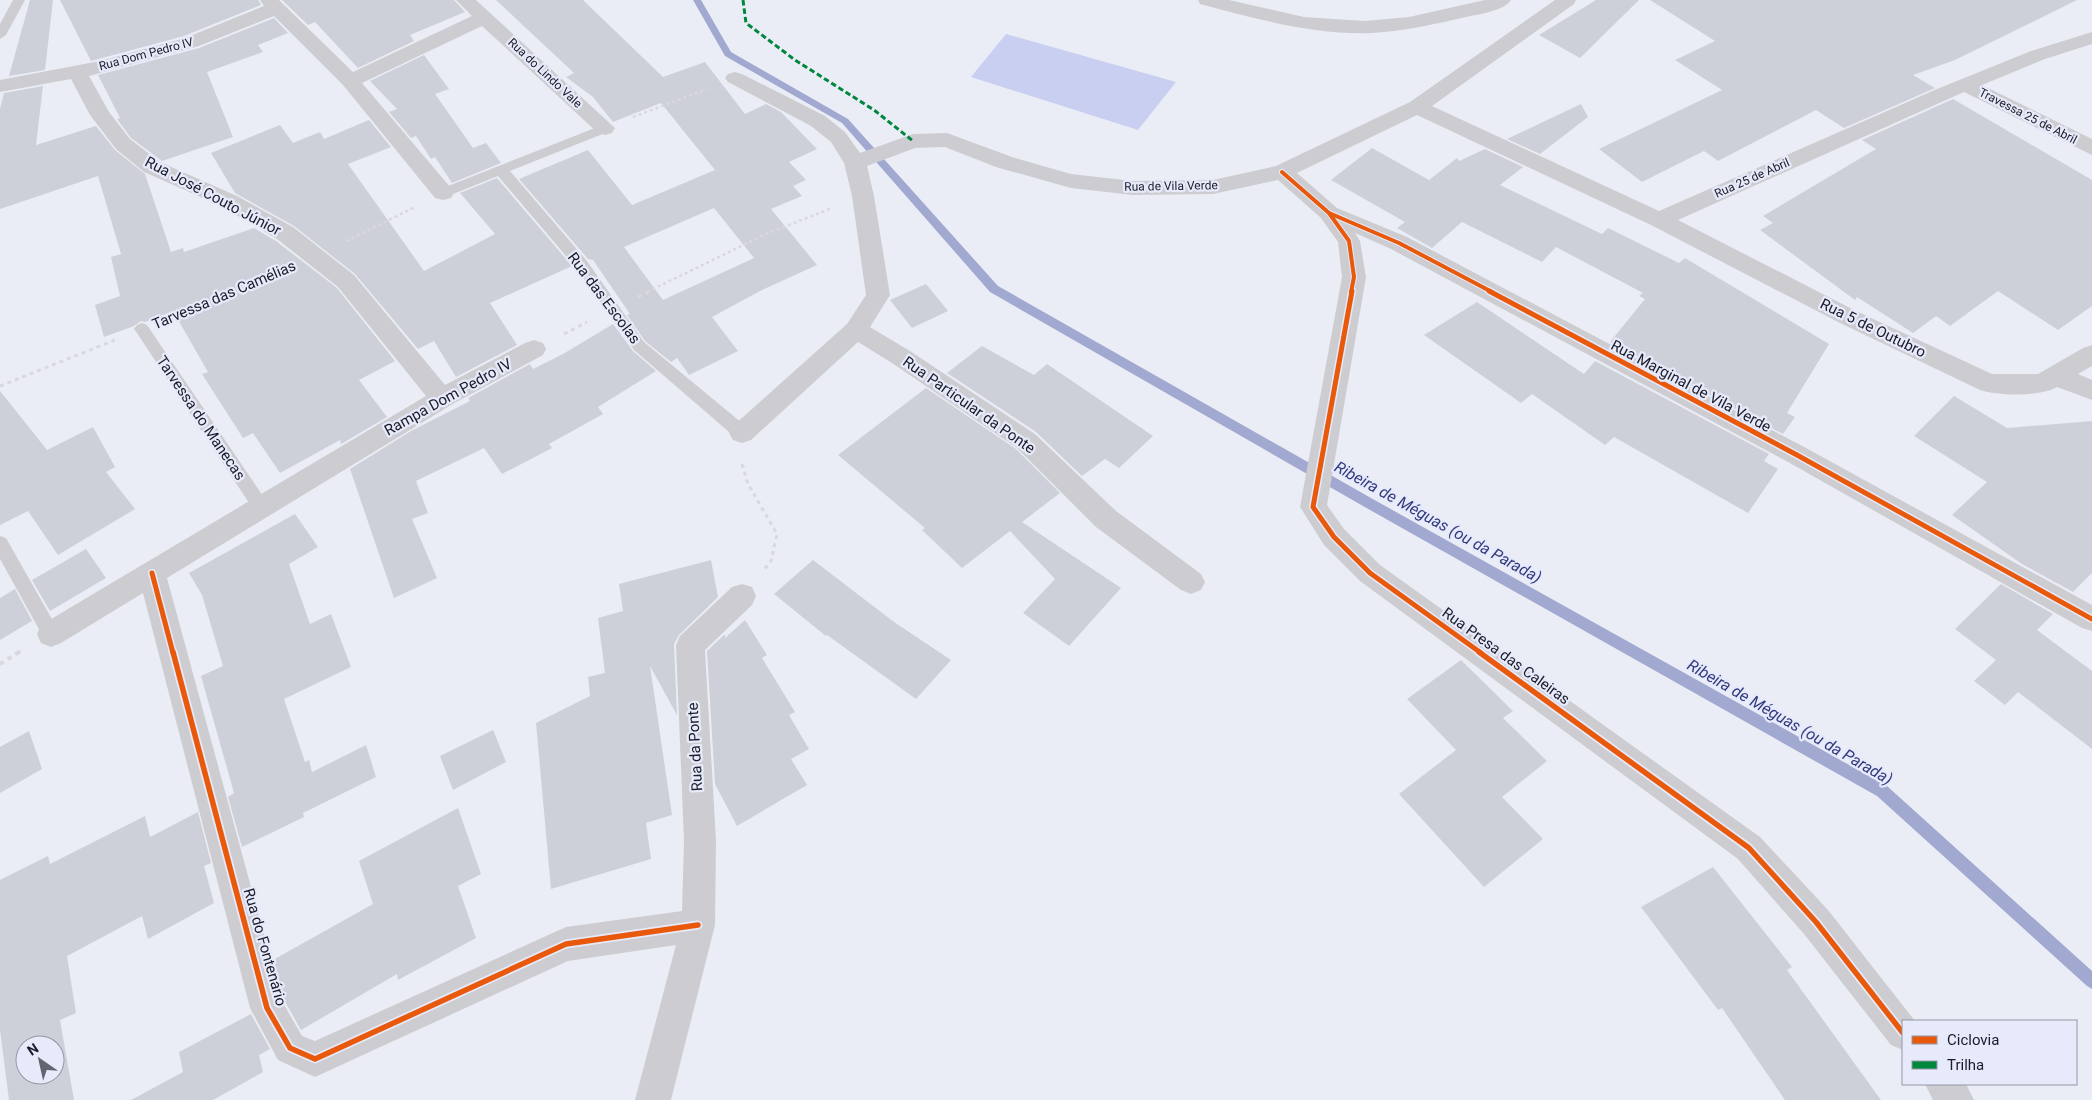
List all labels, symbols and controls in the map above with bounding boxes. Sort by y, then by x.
street label: Rua Dom Pedro IV [97,35,195,73]
street label: Rua do Lindo Vale [505,35,585,111]
street label: Travessa 25 de Abril [1977,85,2079,147]
street label: Rua José Couto Júnior [142,153,284,239]
street label: Rua 25 de Abril [1712,155,1792,201]
street label: Rua de Vila Verde [1124,178,1218,194]
street label: Rua das Escolas [564,249,644,347]
street label: Tarvessa das Camélias [149,257,299,333]
street label: Rua 5 de Outubro [1817,295,1929,361]
street label: Rua Marginal de Vila Verde [1608,336,1774,436]
street label: Tarvessa do Manecas [153,352,249,484]
street label: Rua Particular da Ponte [900,353,1039,457]
street label: Rampa Dom Pedro IV [381,354,515,439]
water label: Ribeira de Méguas (ou da Parada) [1331,457,1545,587]
street label: Rua Presa das Caleiras [1439,604,1573,708]
water label: Ribeira de Méguas (ou da Parada) [1684,655,1896,789]
street label: Rua da Ponte [684,702,706,792]
street label: Rua do Fontenário [240,886,290,1008]
legend [1902,1020,2077,1085]
text: Ciclovia [1947,1031,1999,1049]
north arrow [15,1035,65,1085]
text: N [24,1040,41,1059]
text: Trilha [1947,1056,1984,1074]

